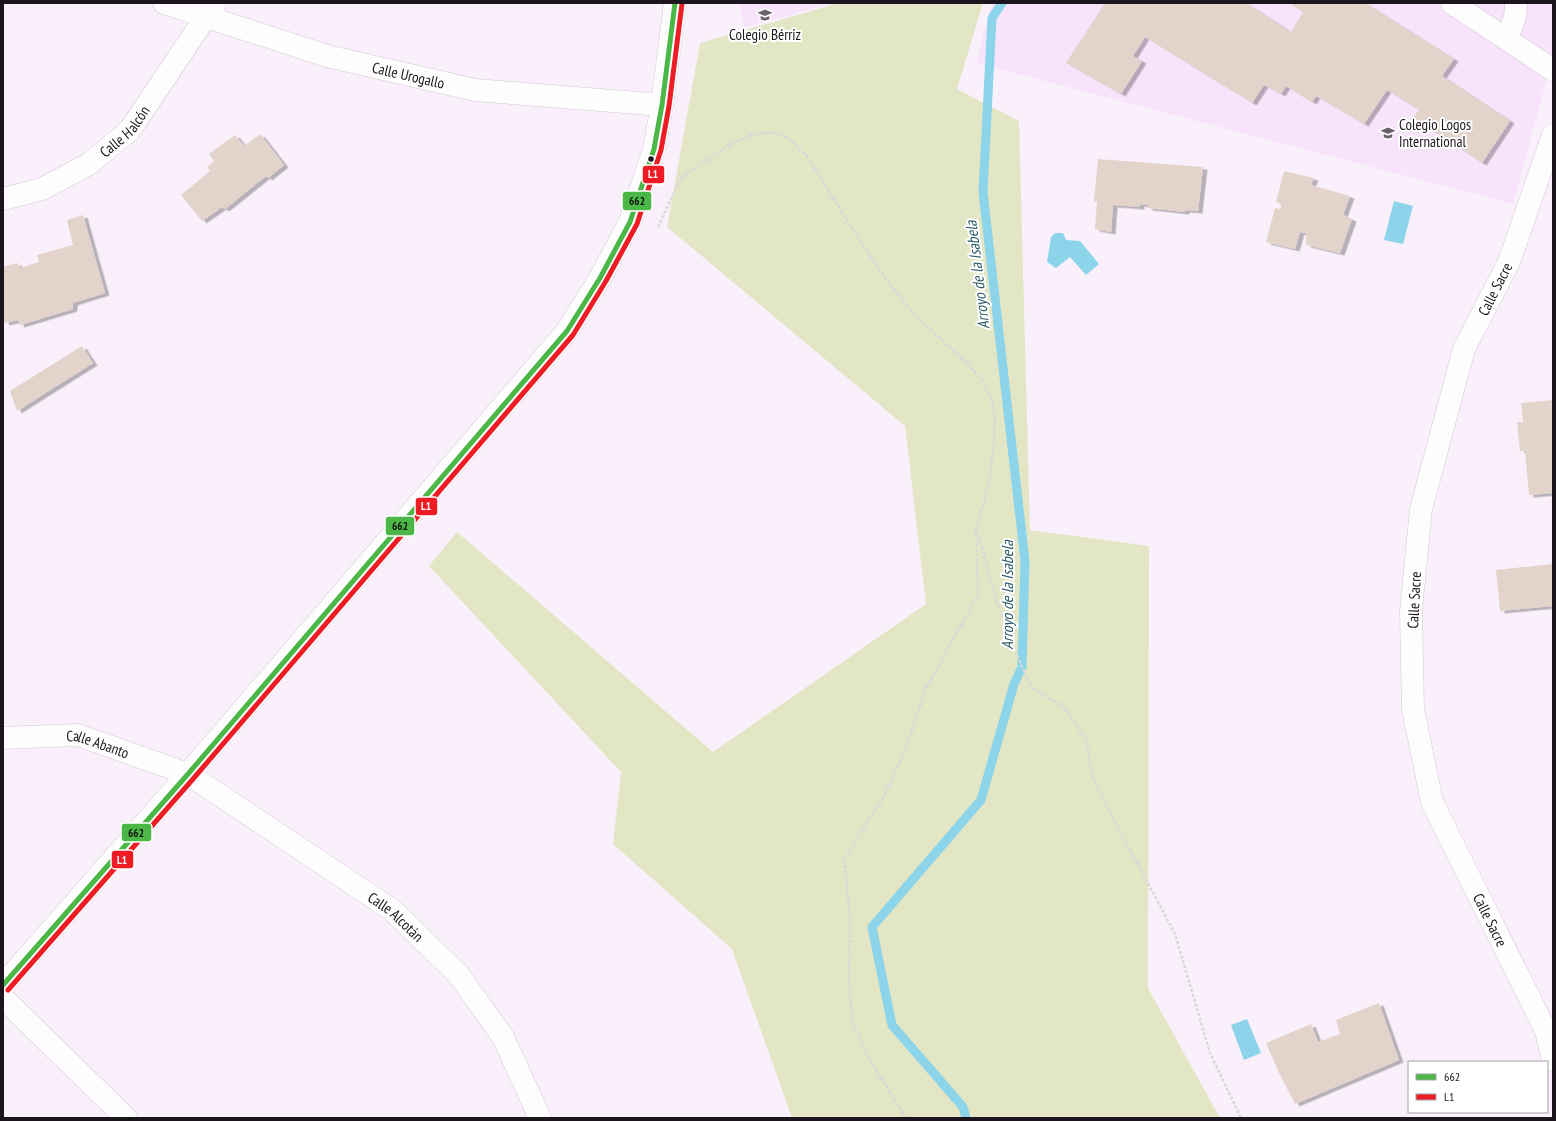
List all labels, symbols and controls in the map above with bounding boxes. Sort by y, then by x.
school or university icon: Colegio Bérriz [757,7,773,23]
place label: Colegio Bérriz [729,25,801,44]
street label: Calle Urogallo [371,57,446,92]
street label: Calle Halcón [95,102,153,161]
place label: Colegio Logos International [1399,115,1471,151]
school or university icon: Colegio Logos International [1380,125,1396,141]
unlabelled marker [646,154,656,164]
line badge: L1 [642,165,665,184]
text: L1 [648,167,658,181]
line badge: 662 [622,191,652,211]
text: 662 [629,194,645,208]
water label: Arroyo de la Isabela [960,218,994,330]
street label: Calle Sacre [1474,259,1516,319]
line badge: L1 [415,497,438,516]
text: L1 [421,499,431,513]
line badge: 662 [385,516,415,536]
text: 662 [392,519,408,533]
water label: Arroyo de la Isabela [997,539,1017,650]
street label: Calle Sacre [1403,571,1425,629]
street label: Calle Abanto [66,725,132,762]
line badge: 662 [121,823,152,842]
text: 662 [128,826,144,840]
line badge: L1 [111,850,134,869]
text: L1 [117,853,127,867]
street label: Calle Alcotán [364,887,428,945]
street label: Calle Sacre [1469,890,1512,950]
legend [1408,1061,1548,1113]
text: 662 [1444,1069,1460,1084]
text: L1 [1444,1089,1454,1104]

